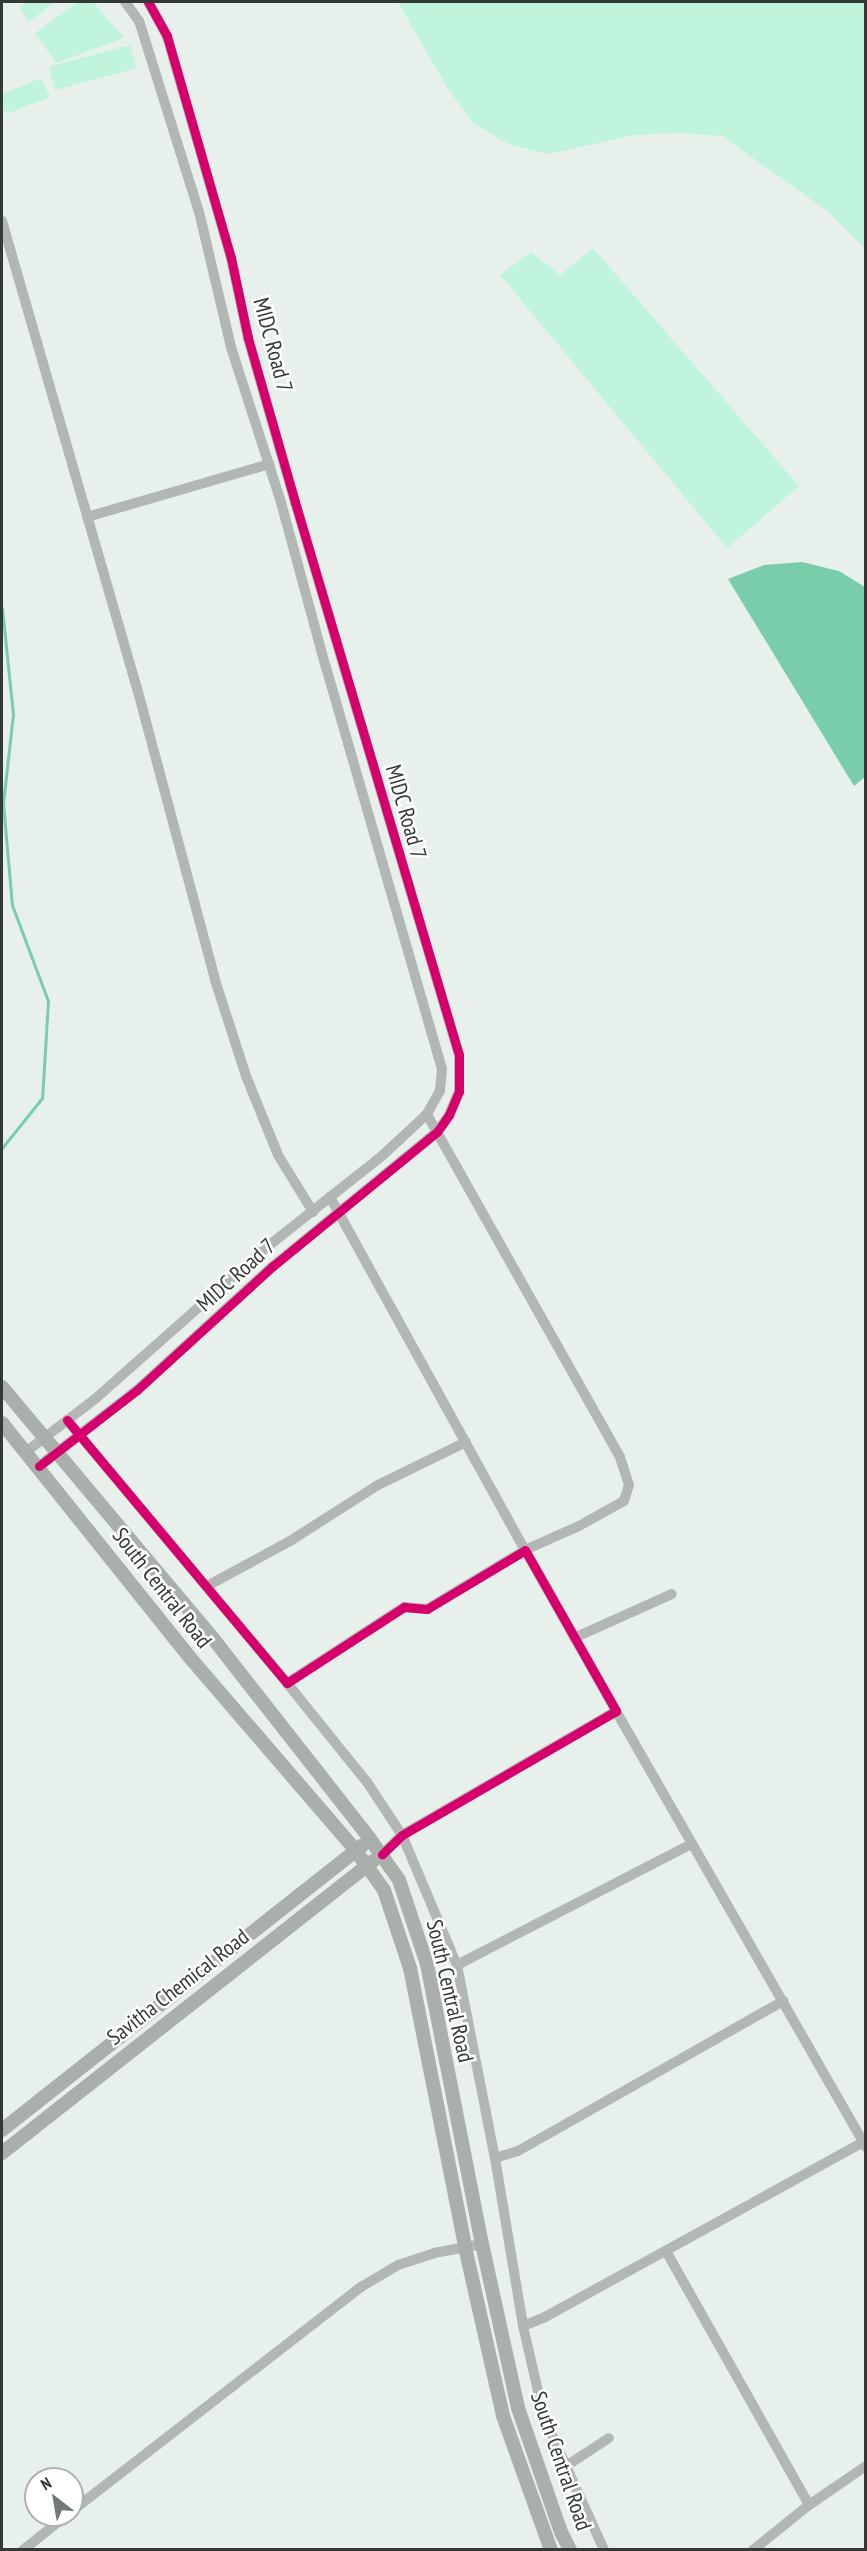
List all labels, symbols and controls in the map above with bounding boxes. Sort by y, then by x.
street label: MIDC Road 7 [248,294,298,396]
street label: MIDC Road 7 [380,761,432,863]
street label: MIDC Road 7 [191,1233,281,1317]
street label: South Central Road [107,1523,217,1653]
street label: South Central Road [421,1917,479,2065]
street label: Savitha Chemical Road [102,1923,254,2051]
street label: South Central Road [525,2388,597,2534]
north arrow [24,2467,84,2527]
text: N [37,2472,55,2494]

